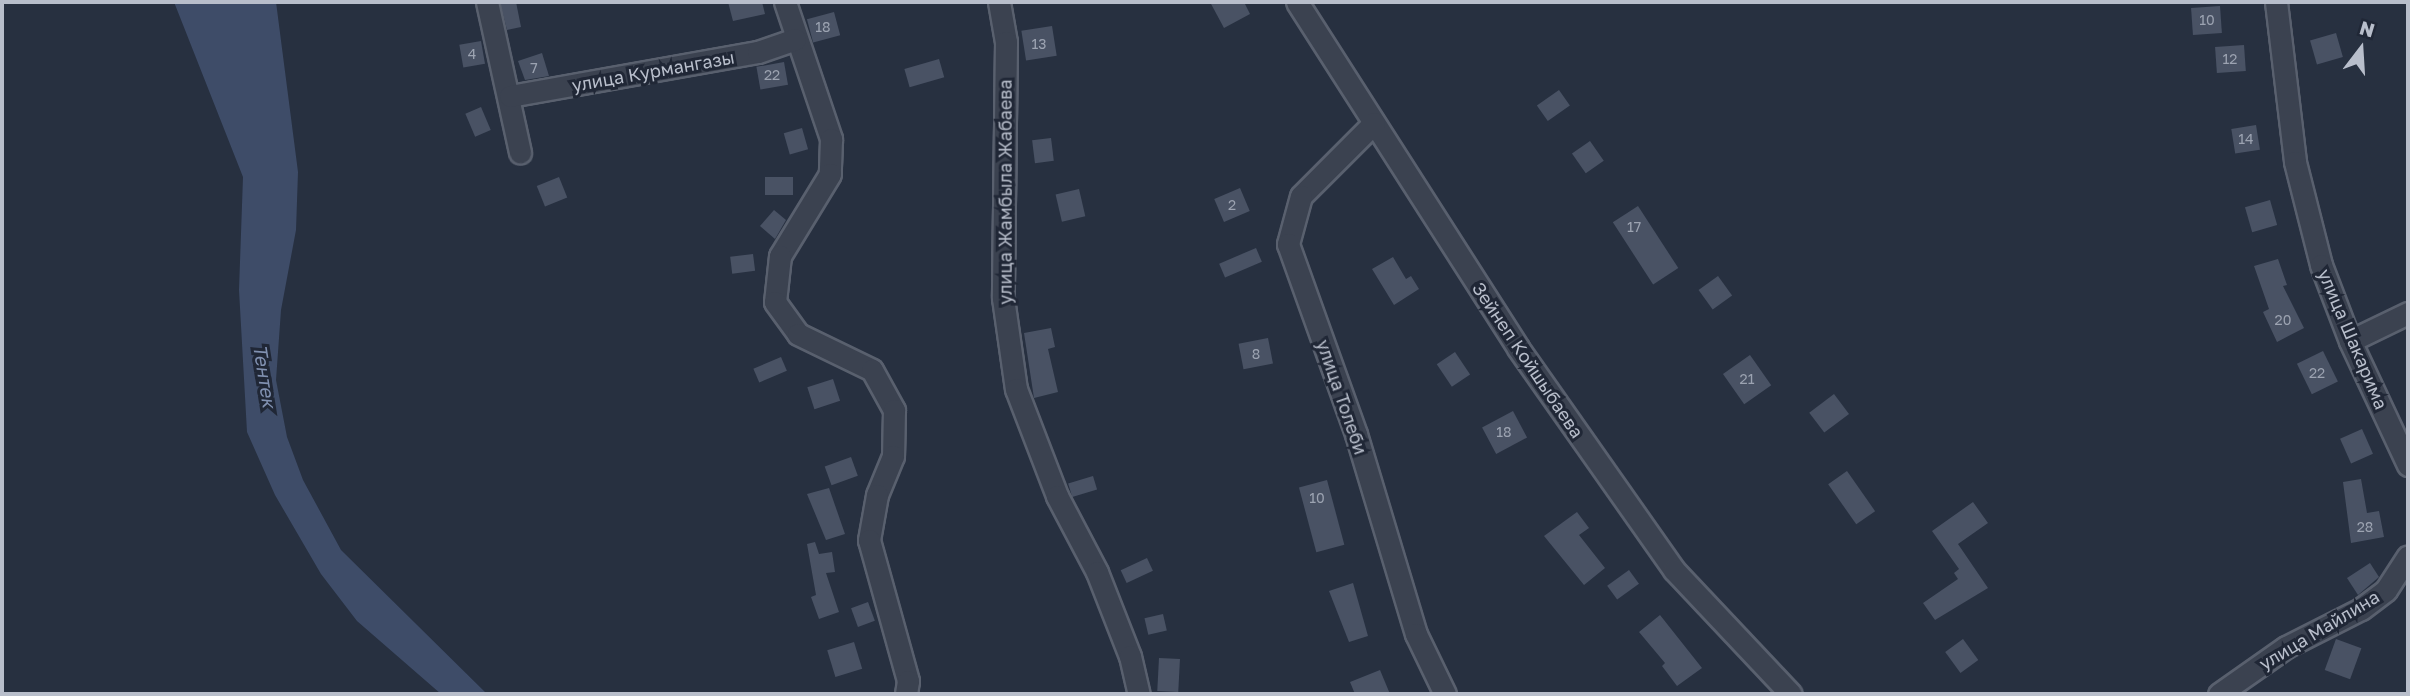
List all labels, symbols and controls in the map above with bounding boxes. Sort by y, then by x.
house number: 10 [2199,12,2215,28]
north arrow [2326,14,2396,84]
text: N [2357,15,2378,42]
house number: 18 [815,19,831,35]
house number: 13 [1032,36,1046,52]
house number: 4 [468,46,476,62]
street label: улица Курмангазы [570,46,736,96]
house number: 12 [2223,51,2237,67]
house number: 7 [530,60,538,76]
house number: 22 [764,67,780,83]
street label: улица Жамбыла Жабаева [994,79,1016,305]
house number: 14 [2238,131,2254,147]
house number: 2 [1228,197,1236,213]
house number: 17 [1627,219,1641,235]
street label: улица Шакарима [2314,266,2392,412]
street label: Зейнеп Койшыбаева [1468,278,1588,442]
house number: 20 [2275,312,2291,328]
street label: улица Толеби [1312,337,1372,457]
water label: Тентек [249,343,281,409]
house number: 8 [1252,346,1260,362]
house number: 22 [2309,365,2325,381]
house number: 21 [1740,371,1754,387]
house number: 18 [1496,424,1512,440]
house number: 10 [1309,490,1325,506]
house number: 28 [2357,519,2373,535]
street label: улица Майлина [2255,586,2383,674]

